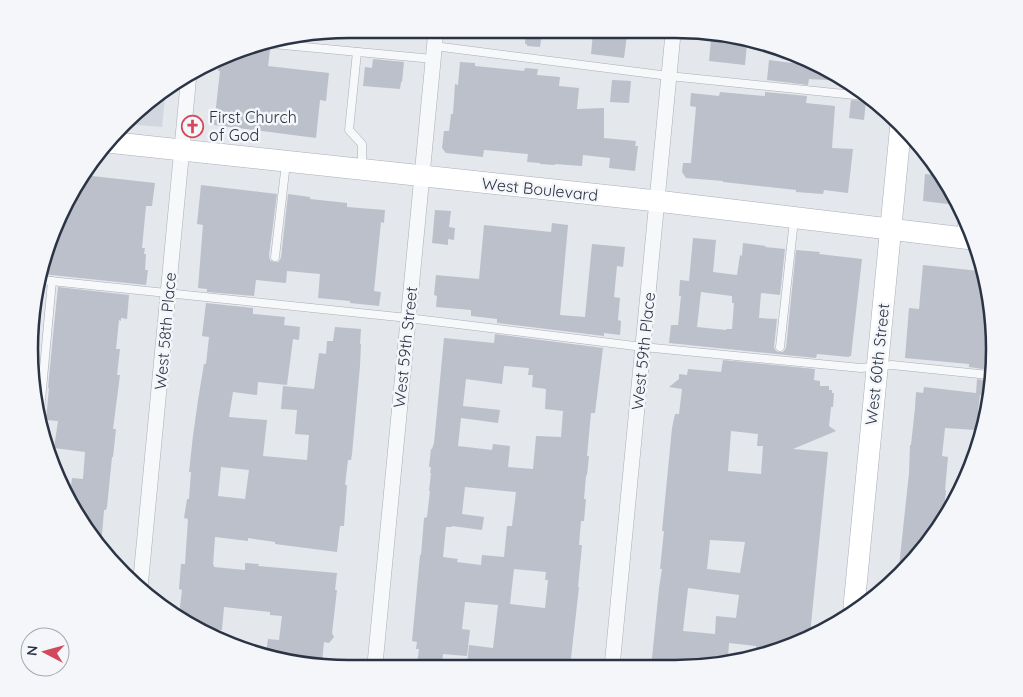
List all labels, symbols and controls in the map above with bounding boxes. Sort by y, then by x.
place label: First Church of God [209,107,297,145]
church icon: First Church of God [181,114,205,138]
street label: West Boulevard [481,173,599,205]
street label: West 58th Place [150,271,180,391]
street label: West 59th Street [389,285,421,409]
street label: West 59th Place [627,291,659,411]
street label: West 60th Street [861,302,893,426]
north arrow [20,627,70,677]
text: N [23,645,42,657]

